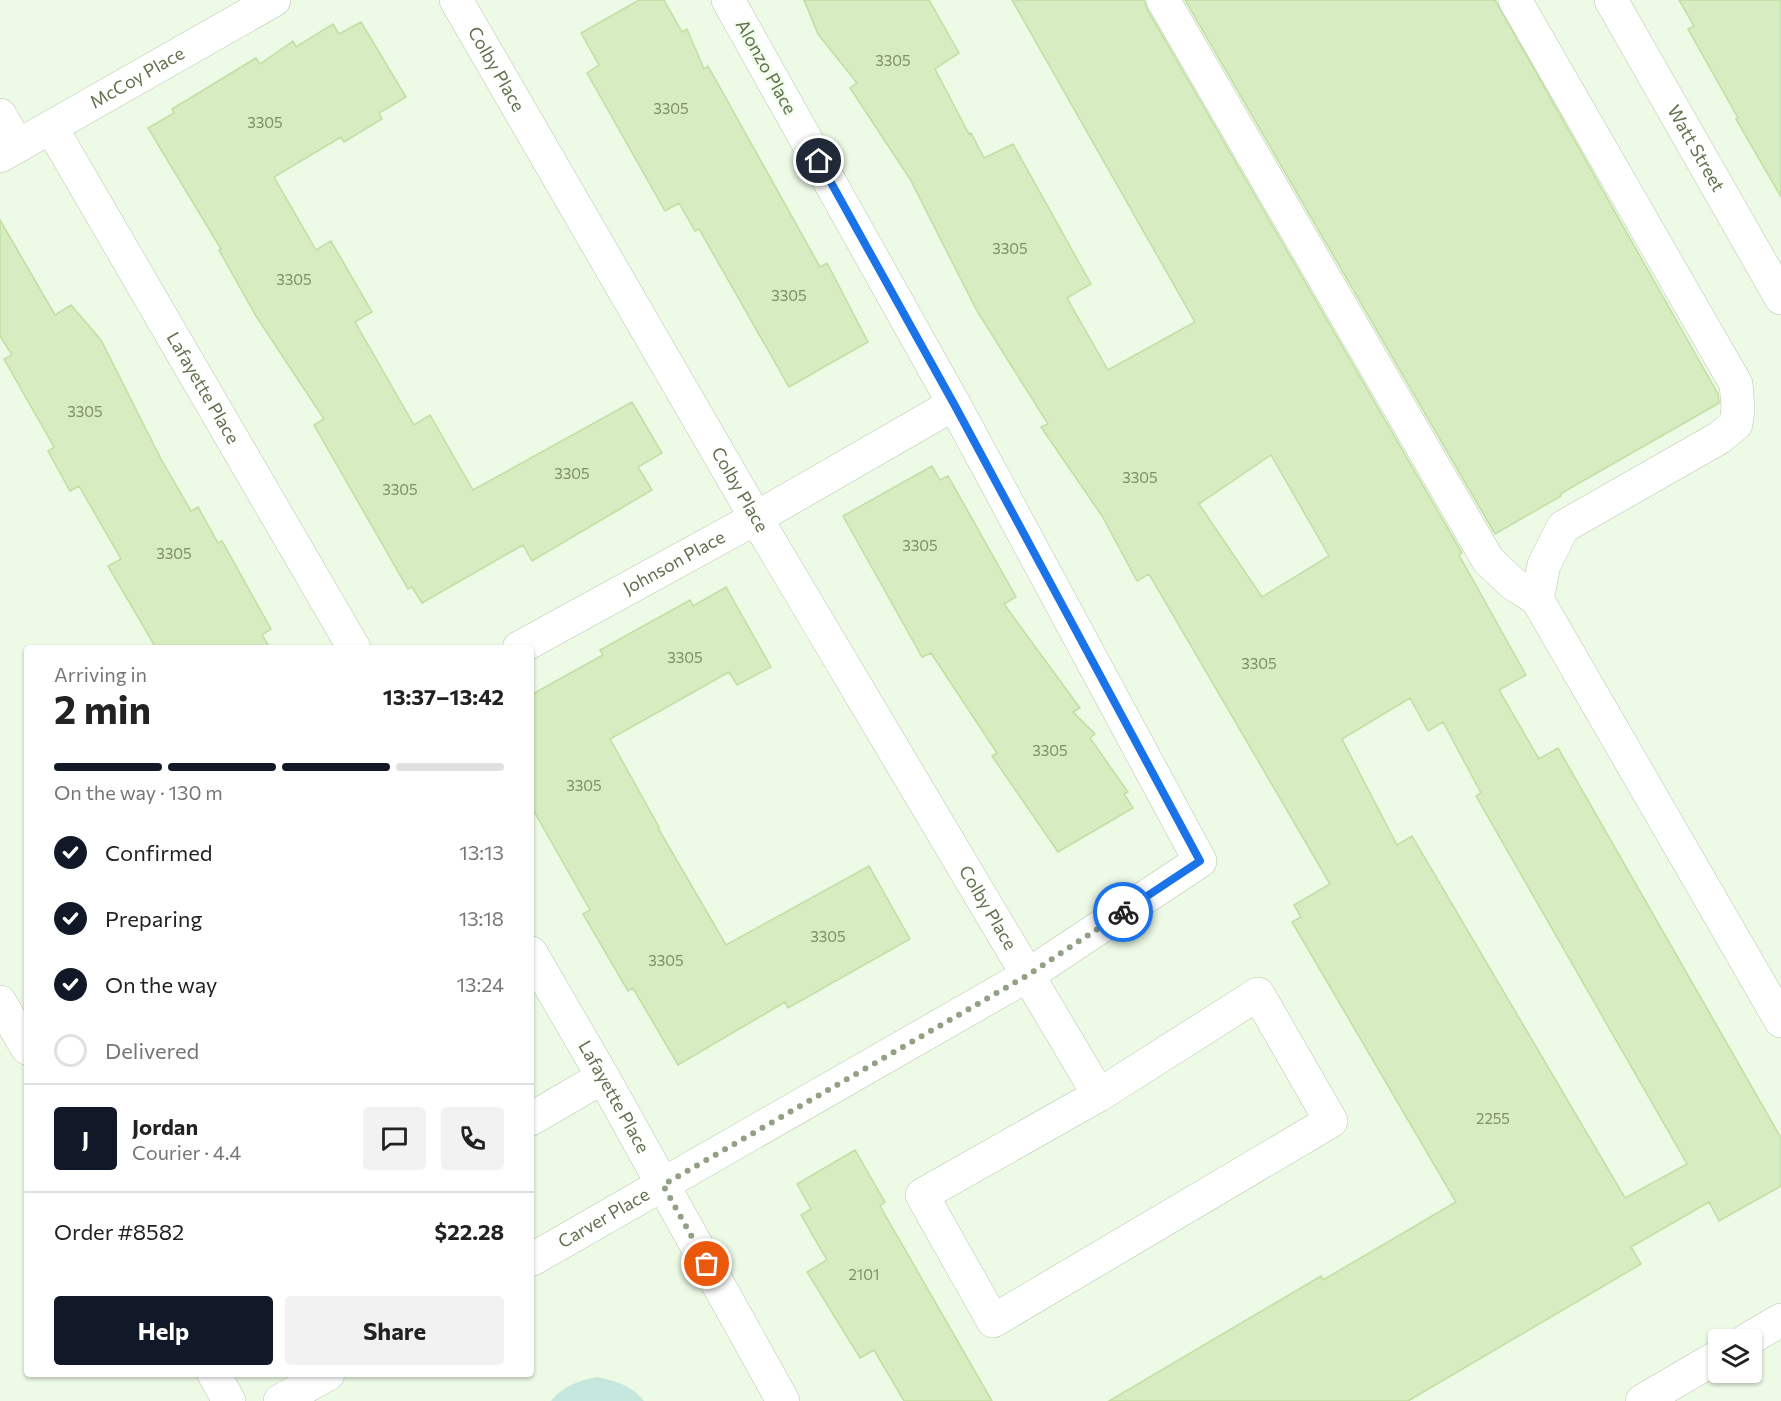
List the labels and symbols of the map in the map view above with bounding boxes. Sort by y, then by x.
street label: Alonzo Place [732,15,802,118]
street label: Colby Place [464,22,530,115]
street label: McCoy Place [86,41,188,113]
house number: 3305 [875,51,911,69]
house number: 3305 [653,99,689,117]
street label: Watt Street [1663,101,1730,195]
house number: 3305 [247,113,283,131]
pin [793,135,844,186]
house number: 3305 [992,239,1028,257]
house number: 3305 [276,270,312,288]
house number: 3305 [771,286,807,304]
street label: Lafayette Place [163,328,245,447]
house number: 3305 [67,402,103,420]
street label: Colby Place [707,443,774,536]
house number: 3305 [554,464,590,482]
house number: 3305 [1122,468,1158,486]
house number: 3305 [382,480,418,498]
street label: Johnson Place [619,525,729,599]
house number: 3305 [902,536,938,554]
house number: 3305 [156,544,192,562]
house number: 3305 [667,648,703,666]
house number: 3305 [1241,654,1277,672]
house number: 3305 [1032,741,1068,759]
house number: 3305 [566,776,602,794]
street label: Colby Place [955,861,1022,954]
courier [1093,882,1153,942]
house number: 3305 [810,927,846,945]
house number: 3305 [648,951,684,969]
street label: Lafayette Place [574,1036,655,1157]
house number: 2255 [1476,1109,1510,1127]
street label: Carver Place [554,1182,653,1252]
pin [681,1238,732,1289]
house number: 2101 [849,1265,879,1283]

